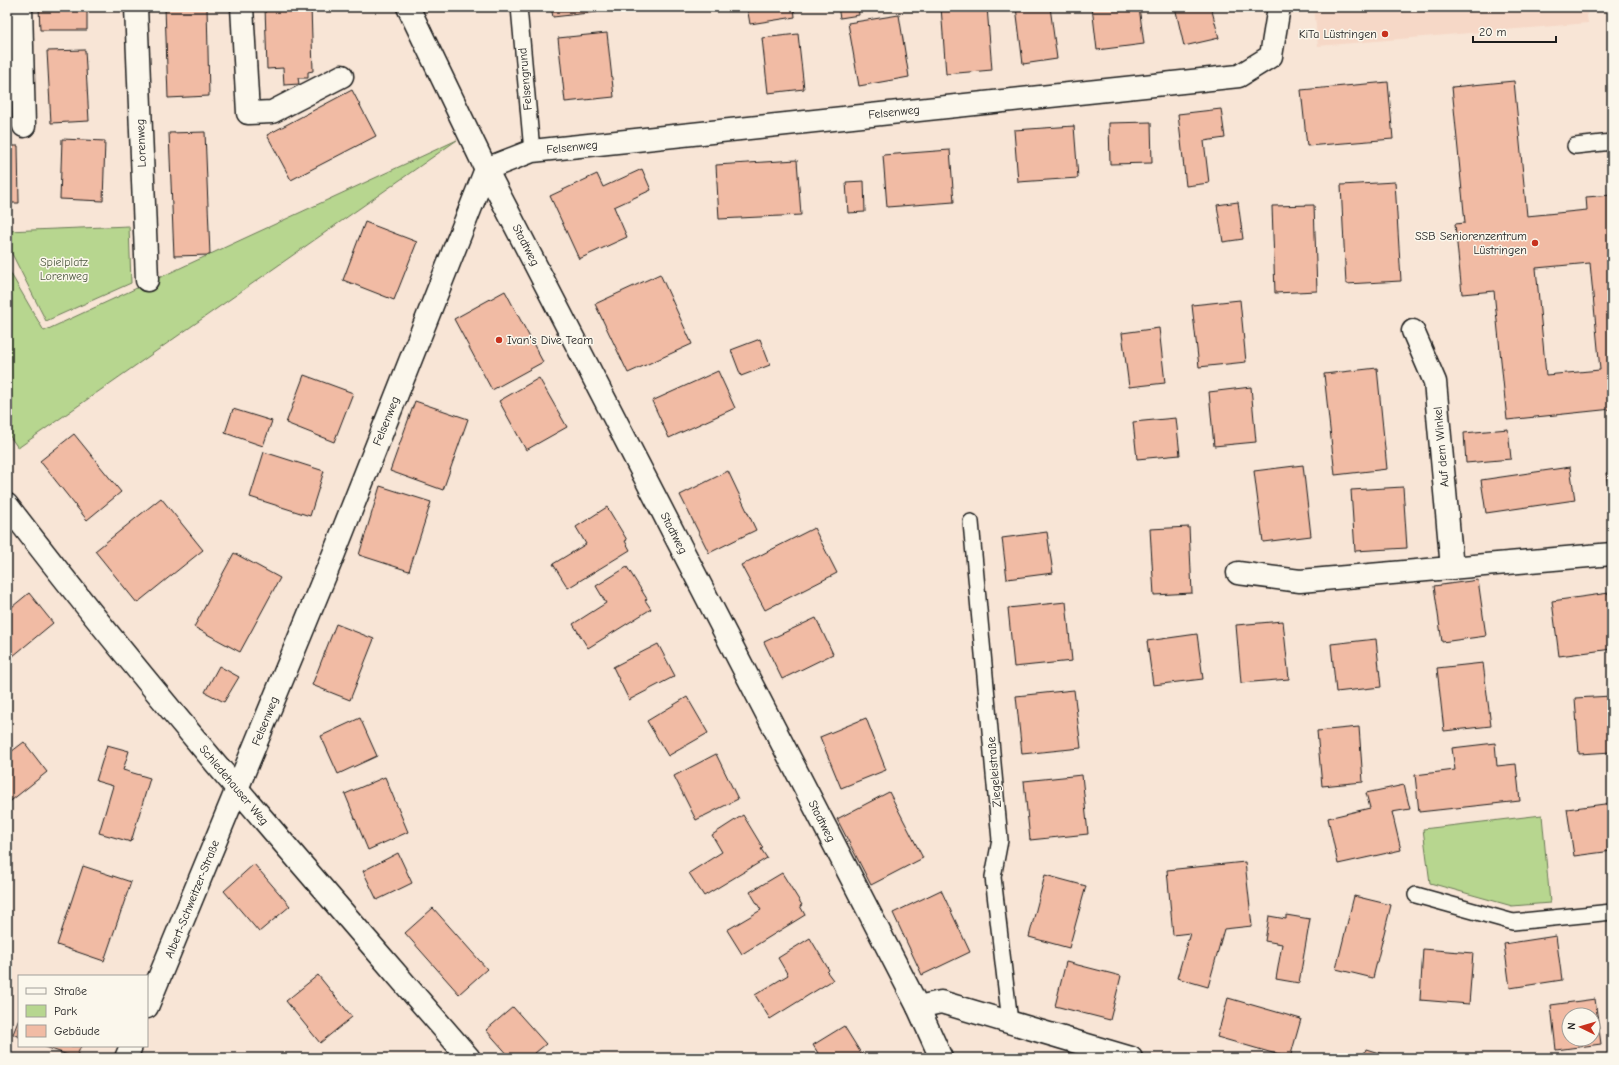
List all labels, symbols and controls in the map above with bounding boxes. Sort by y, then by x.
scale bar [1473,18,1556,44]
text: 20 m [1479,25,1507,39]
place label: KiTa Lüstringen [1299,27,1377,41]
marker: KiTa Lüstringen [1380,29,1390,39]
street label: Felsengrund [515,47,535,111]
street label: Felsenweg [867,102,921,122]
street label: Lorenweg [133,118,149,168]
street label: Felsenweg [545,137,599,157]
street label: Stadtweg [510,222,542,268]
place label: SSB Seniorenzentrum Lüstringen [1415,229,1527,257]
marker: SSB Seniorenzentrum Lüstringen [1530,238,1540,248]
park label: Spielplatz Lorenweg [40,255,89,283]
place label: Ivan's Dive Team [507,333,593,347]
marker: Ivan's Dive Team [494,335,504,345]
street label: Felsenweg [370,394,402,448]
street label: Auf dem Winkel [1431,406,1451,488]
street label: Stadtweg [658,510,690,556]
street label: Felsenweg [249,694,281,748]
street label: Ziegeleistraße [984,736,1004,808]
street label: Schledehauser Weg [196,742,272,828]
street label: Stadtweg [806,798,838,844]
street label: Albert-Schweitzer-Straße [162,838,222,960]
legend [18,975,148,1047]
text: Straße [54,984,87,998]
text: Park [54,1004,77,1018]
north arrow [1561,1007,1601,1047]
text: N [1565,1022,1578,1030]
text: Gebäude [54,1024,100,1038]

